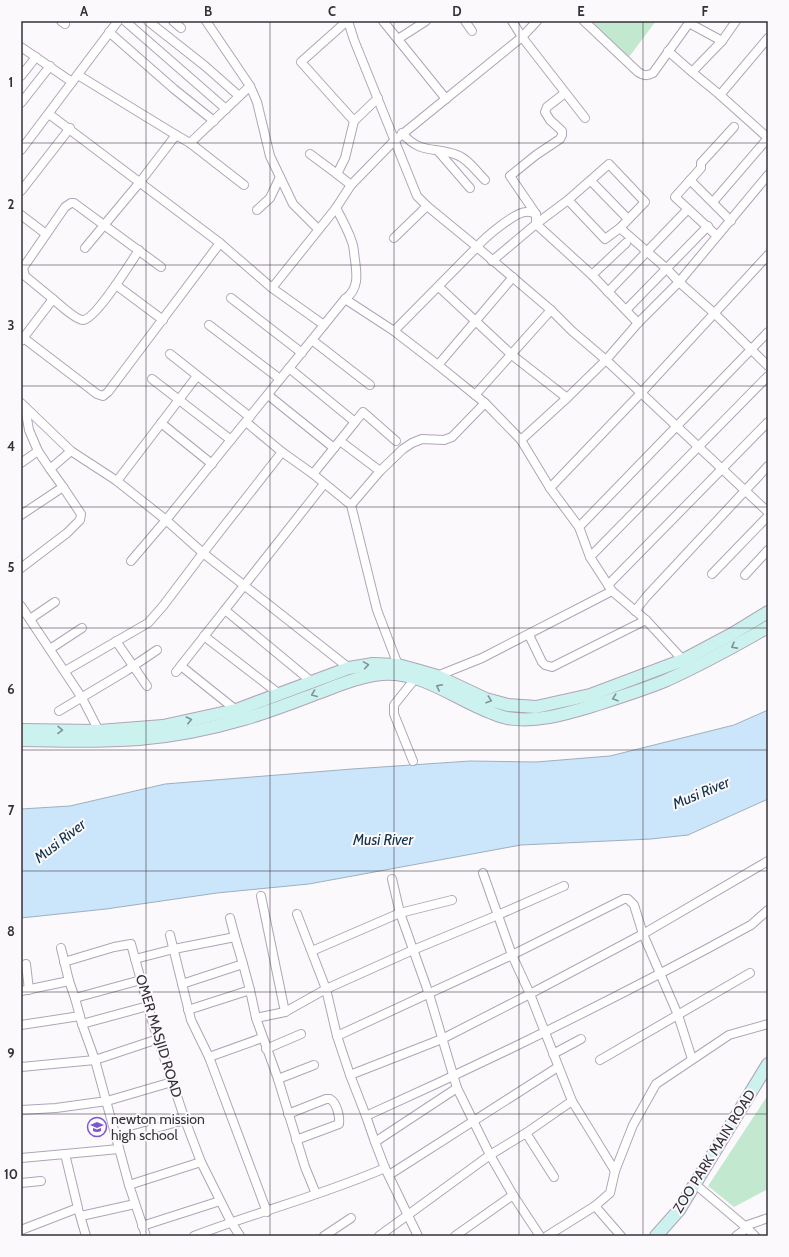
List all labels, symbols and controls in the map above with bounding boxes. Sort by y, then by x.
text: A [80,3,89,19]
text: B [204,3,212,19]
text: C [328,3,336,19]
text: D [452,3,462,19]
text: E [577,3,585,19]
text: F [702,3,709,19]
text: 1 [9,74,13,90]
text: 2 [8,196,15,212]
text: 3 [7,317,15,333]
text: 4 [7,438,15,454]
text: 5 [8,559,15,575]
one-way arrow [731,641,738,649]
one-way arrow [363,661,369,670]
text: 6 [7,681,15,697]
one-way arrow [436,685,443,692]
one-way arrow [311,690,318,698]
one-way arrow [612,694,619,702]
one-way arrow [486,695,493,704]
one-way arrow [186,716,192,724]
one-way arrow [57,726,63,735]
water label: Musi River [669,772,734,813]
text: 7 [8,802,15,818]
water label: Musi River [30,815,90,867]
water label: Musi River [352,831,414,849]
text: 8 [7,923,15,939]
street label: OMER MASJID ROAD [132,972,186,1100]
text: 9 [7,1045,15,1061]
street label: ZOO PARK MAIN ROAD [669,1086,759,1216]
place label: newton mission high school [111,1110,205,1144]
school or university icon: newton mission high school [86,1116,108,1138]
text: 10 [4,1166,18,1182]

